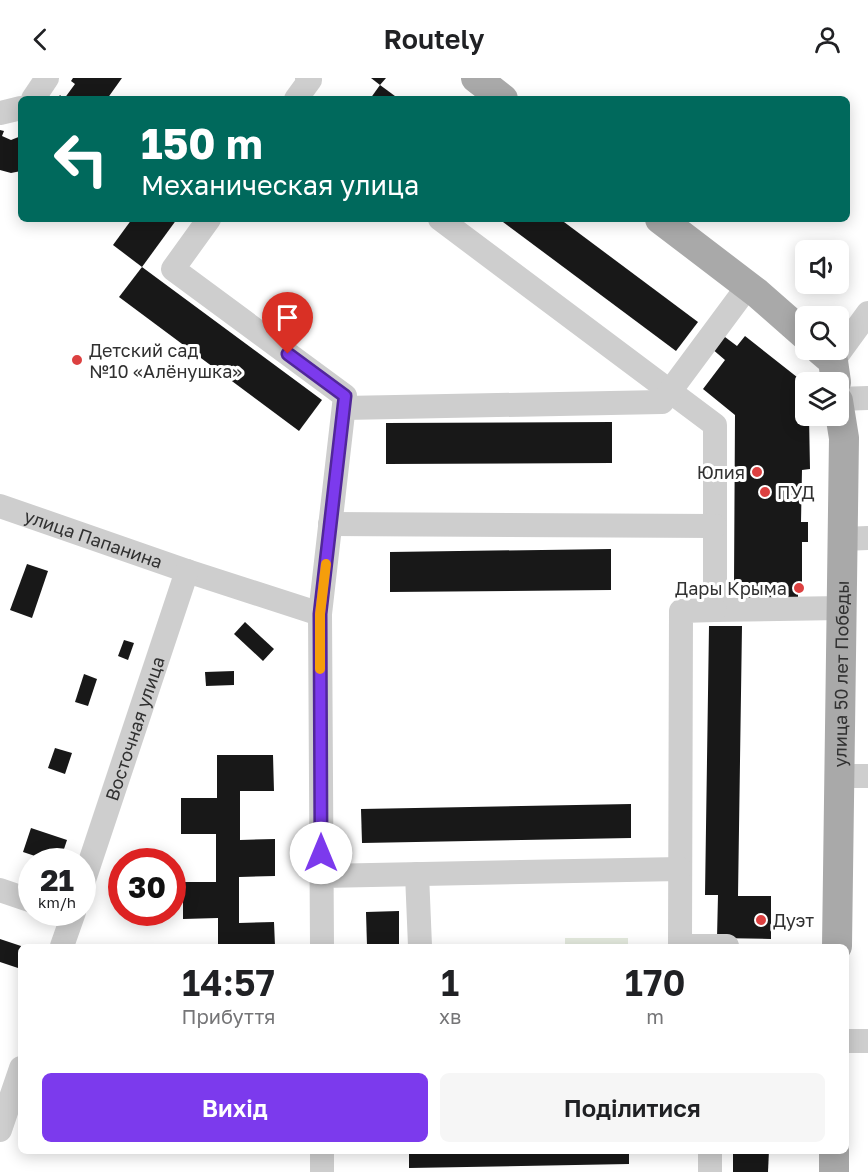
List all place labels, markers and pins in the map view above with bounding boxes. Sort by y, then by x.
pin [262,292,313,354]
place label: Детский сад №10 «Алёнушка» [89,339,242,382]
marker: Детский сад №10 «Алёнушка» [70,353,84,367]
place label: Юлия [697,461,745,483]
marker: Юлия [750,465,764,479]
place label: ПУД [777,481,815,503]
marker: ПУД [758,485,772,499]
place label: Дары Крыма [675,577,787,599]
marker: Дары Крыма [792,581,806,595]
place label: Дуэт [773,909,814,931]
marker: Дуэт [754,913,768,927]

